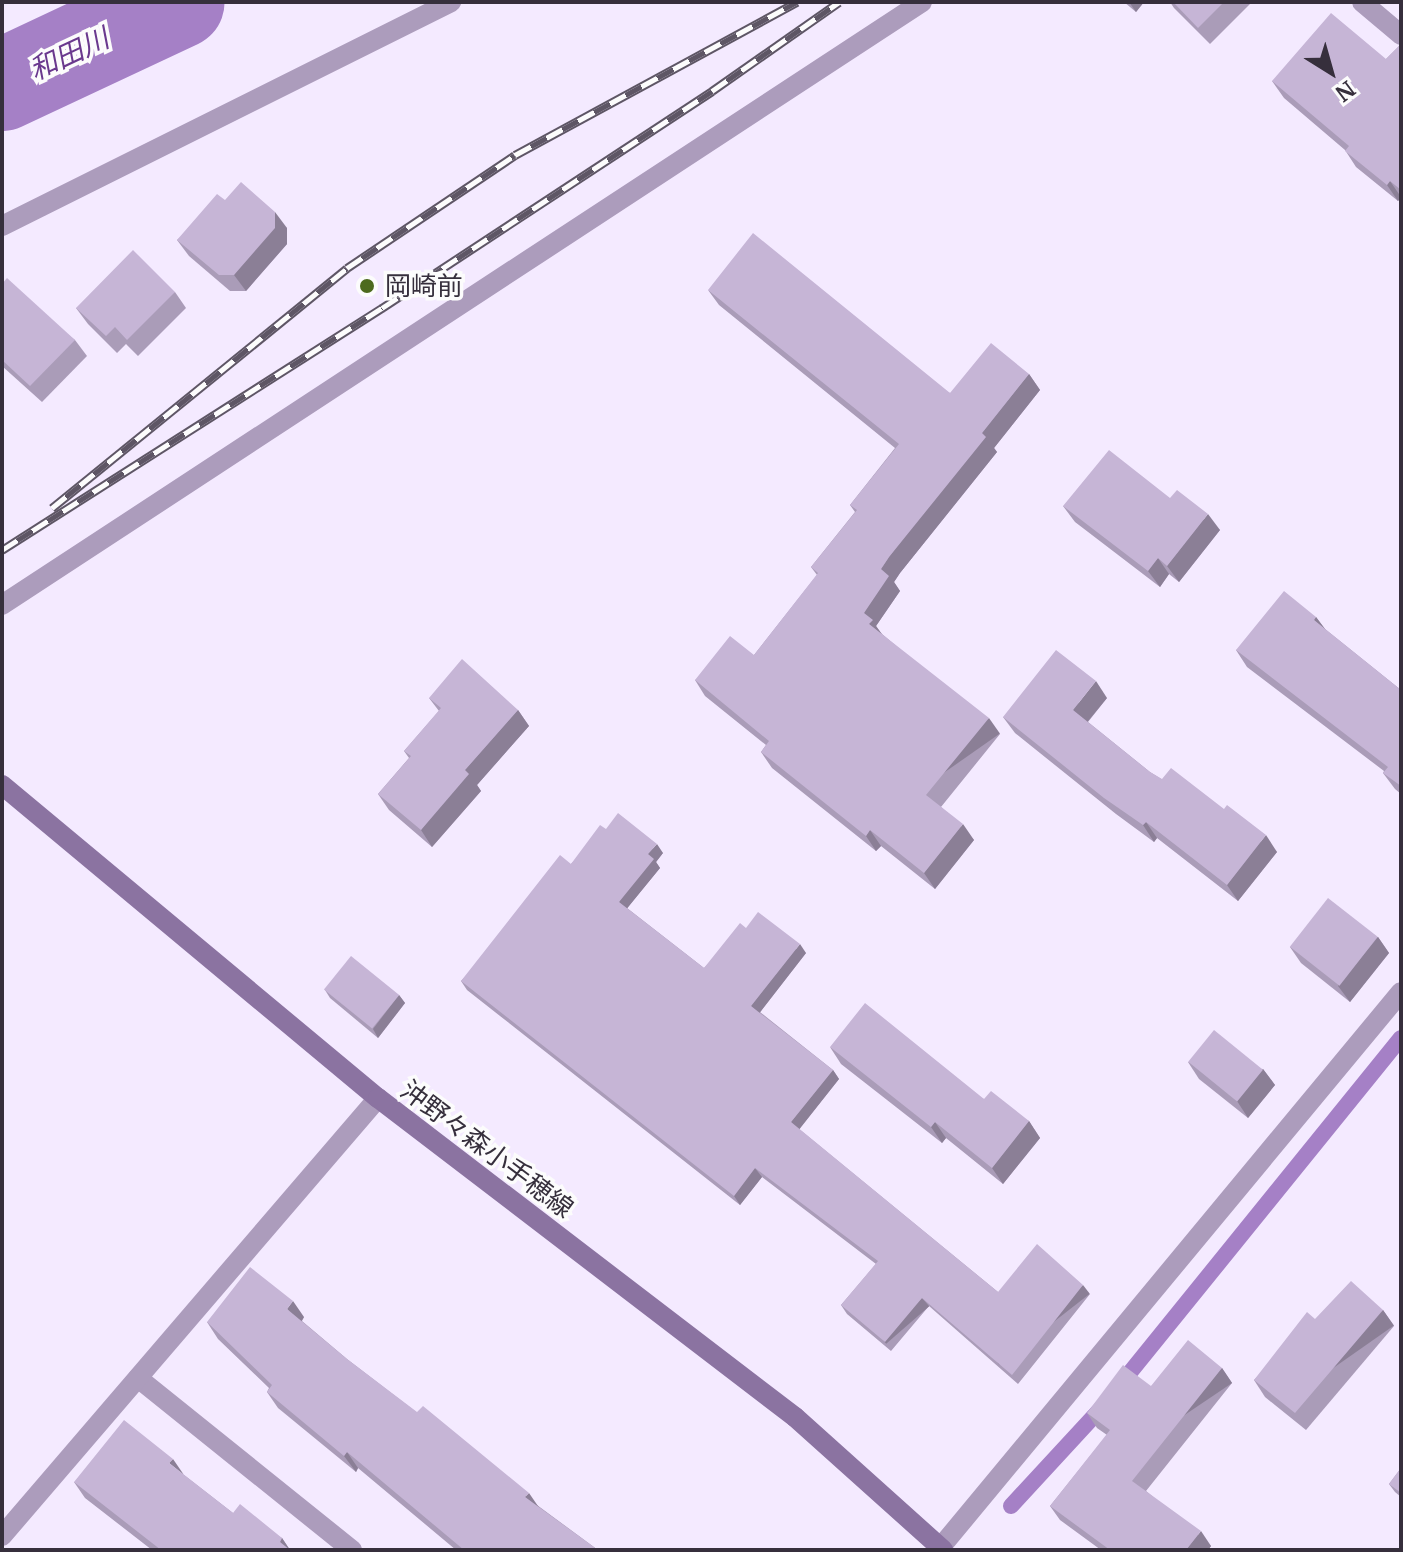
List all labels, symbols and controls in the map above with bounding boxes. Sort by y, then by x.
water label: 和田川 [24,21,114,87]
north arrow [1291,32,1371,112]
text: N [1330,75,1361,108]
place label: 岡崎前 [385,270,463,302]
marker: 岡崎前 [356,275,378,297]
street label: 沖野々森小手穂線 [395,1074,579,1224]

